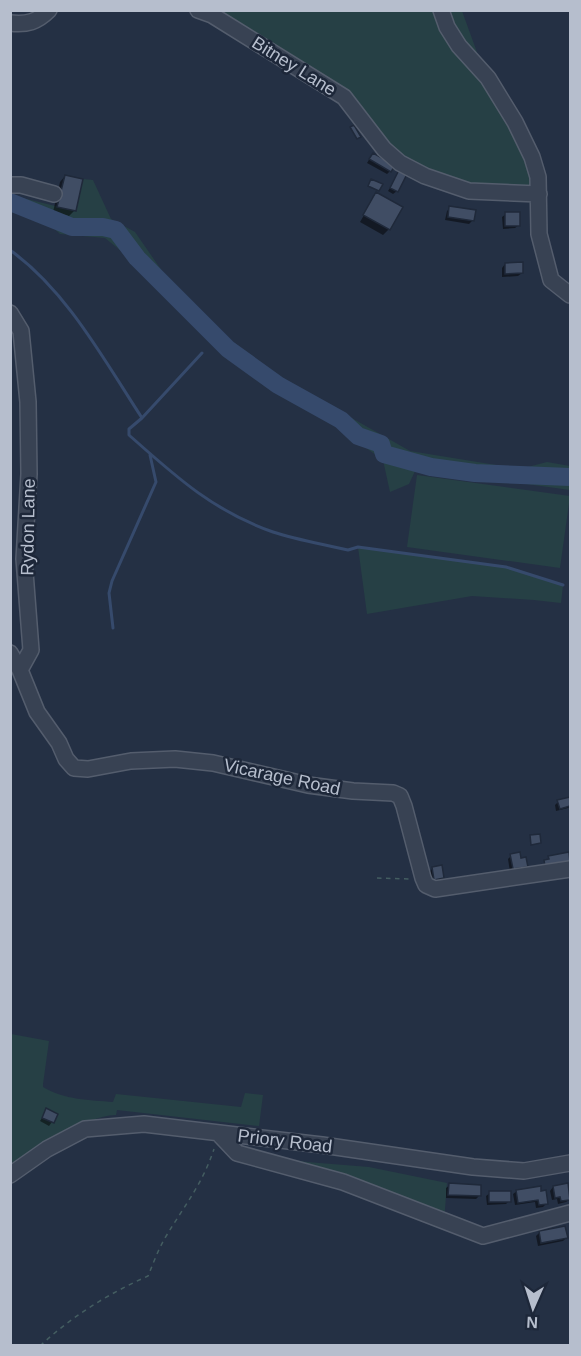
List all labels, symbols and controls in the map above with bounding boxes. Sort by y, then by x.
street label: Bitney Lane [248,32,340,100]
street label: Rydon Lane [17,478,39,576]
street label: Vicarage Road [222,755,342,799]
street label: Priory Road [237,1125,333,1157]
north arrow [503,1278,563,1338]
text: N [526,1314,538,1331]

